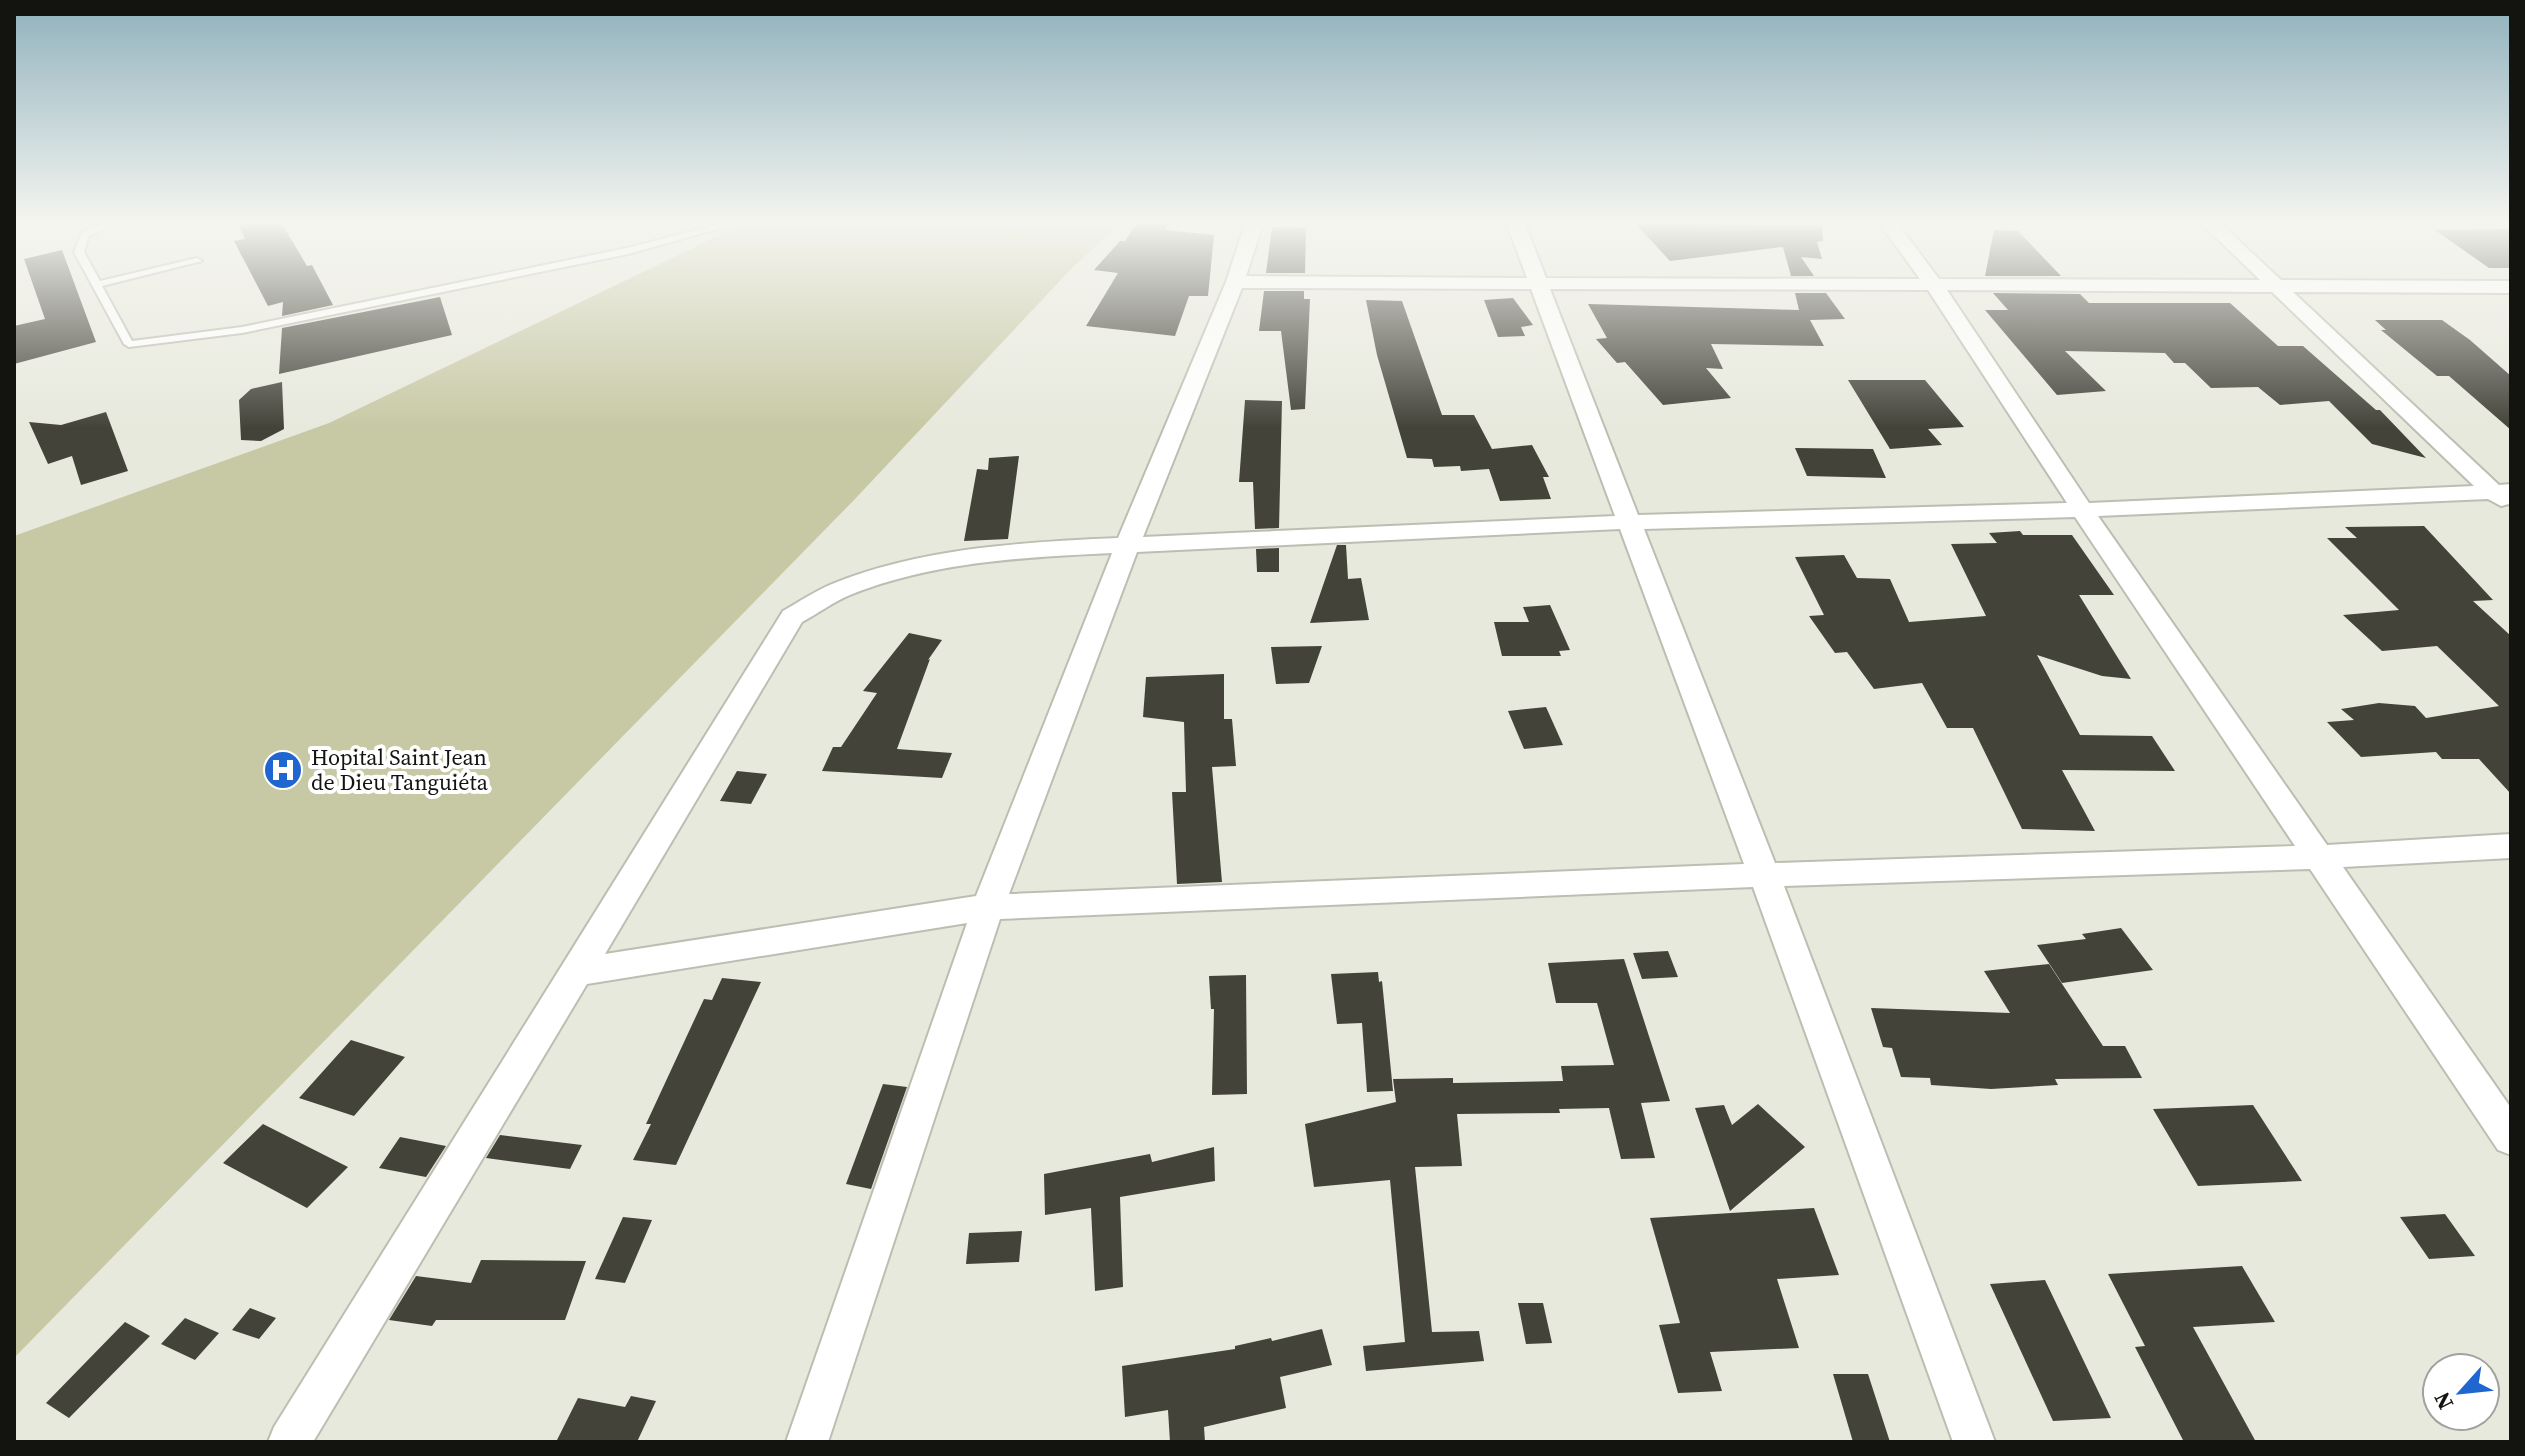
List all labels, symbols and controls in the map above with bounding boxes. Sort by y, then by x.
place label: Hopital Saint Jean de Dieu Tanguiéta [311,742,489,797]
hospital icon: Hopital Saint Jean de Dieu Tanguiéta [262,749,304,791]
north arrow [2421,1352,2501,1432]
text: N [2426,1387,2460,1415]

